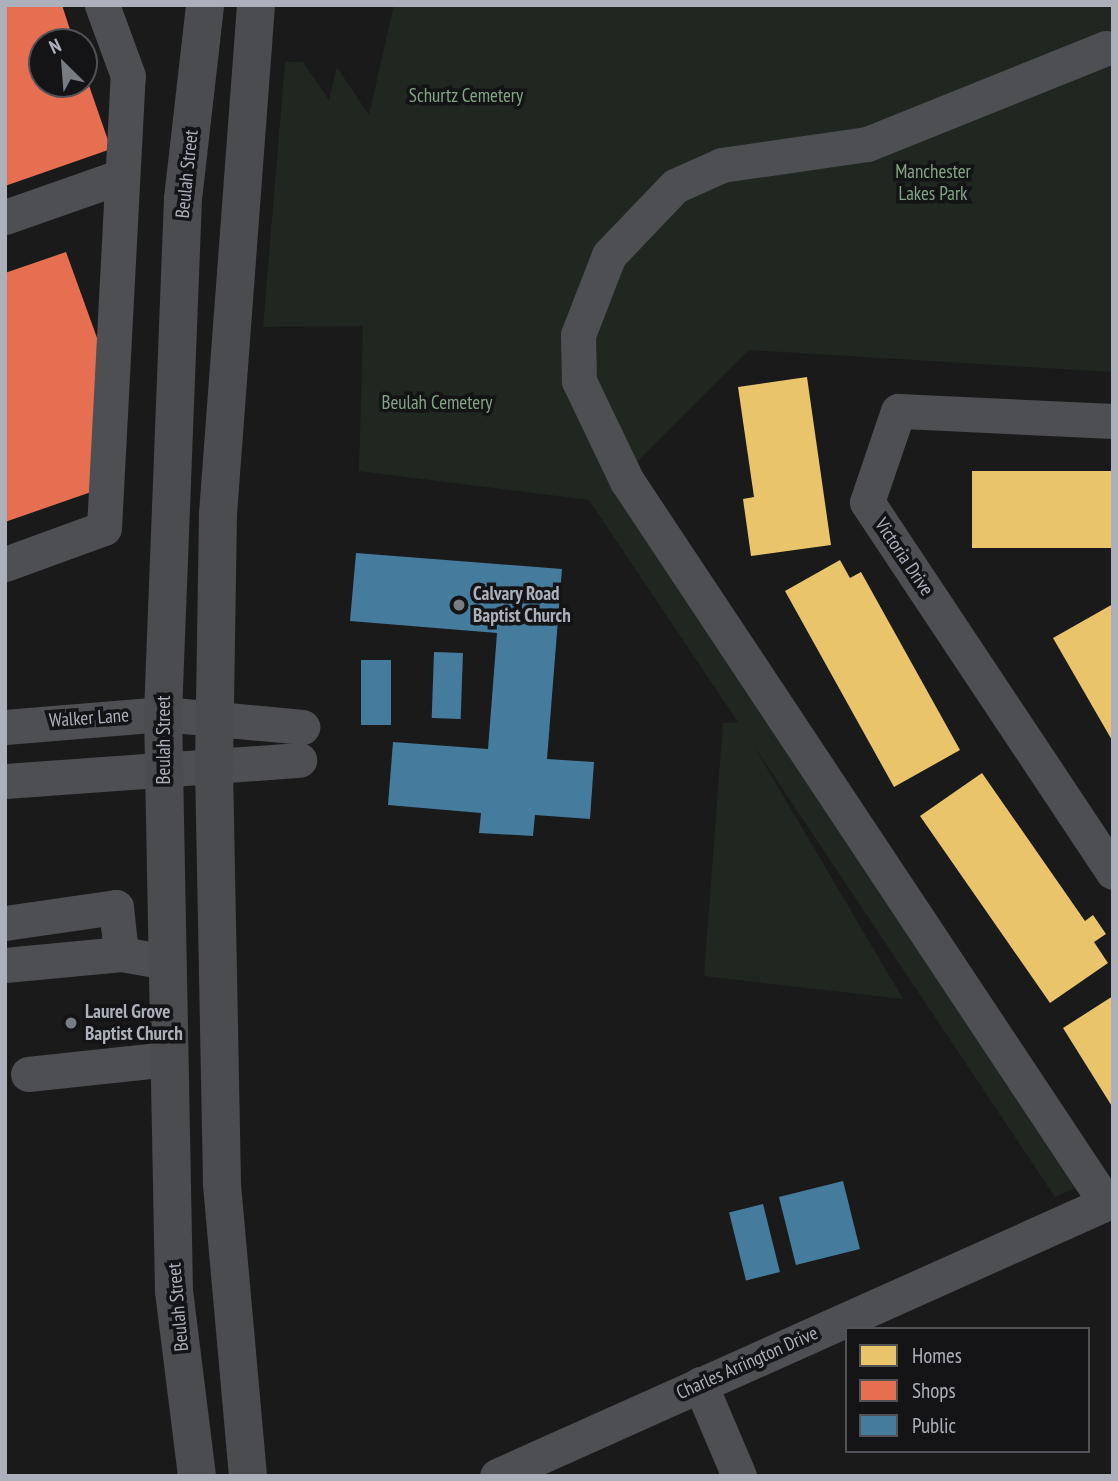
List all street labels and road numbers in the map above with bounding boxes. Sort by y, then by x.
street label: Beulah Street [171,129,203,219]
street label: Victoria Drive [870,514,938,600]
street label: Beulah Street [153,696,175,784]
street label: Walker Lane [48,704,130,732]
street label: Beulah Street [163,1262,193,1352]
street label: Charles Arrington Drive [673,1322,821,1404]

